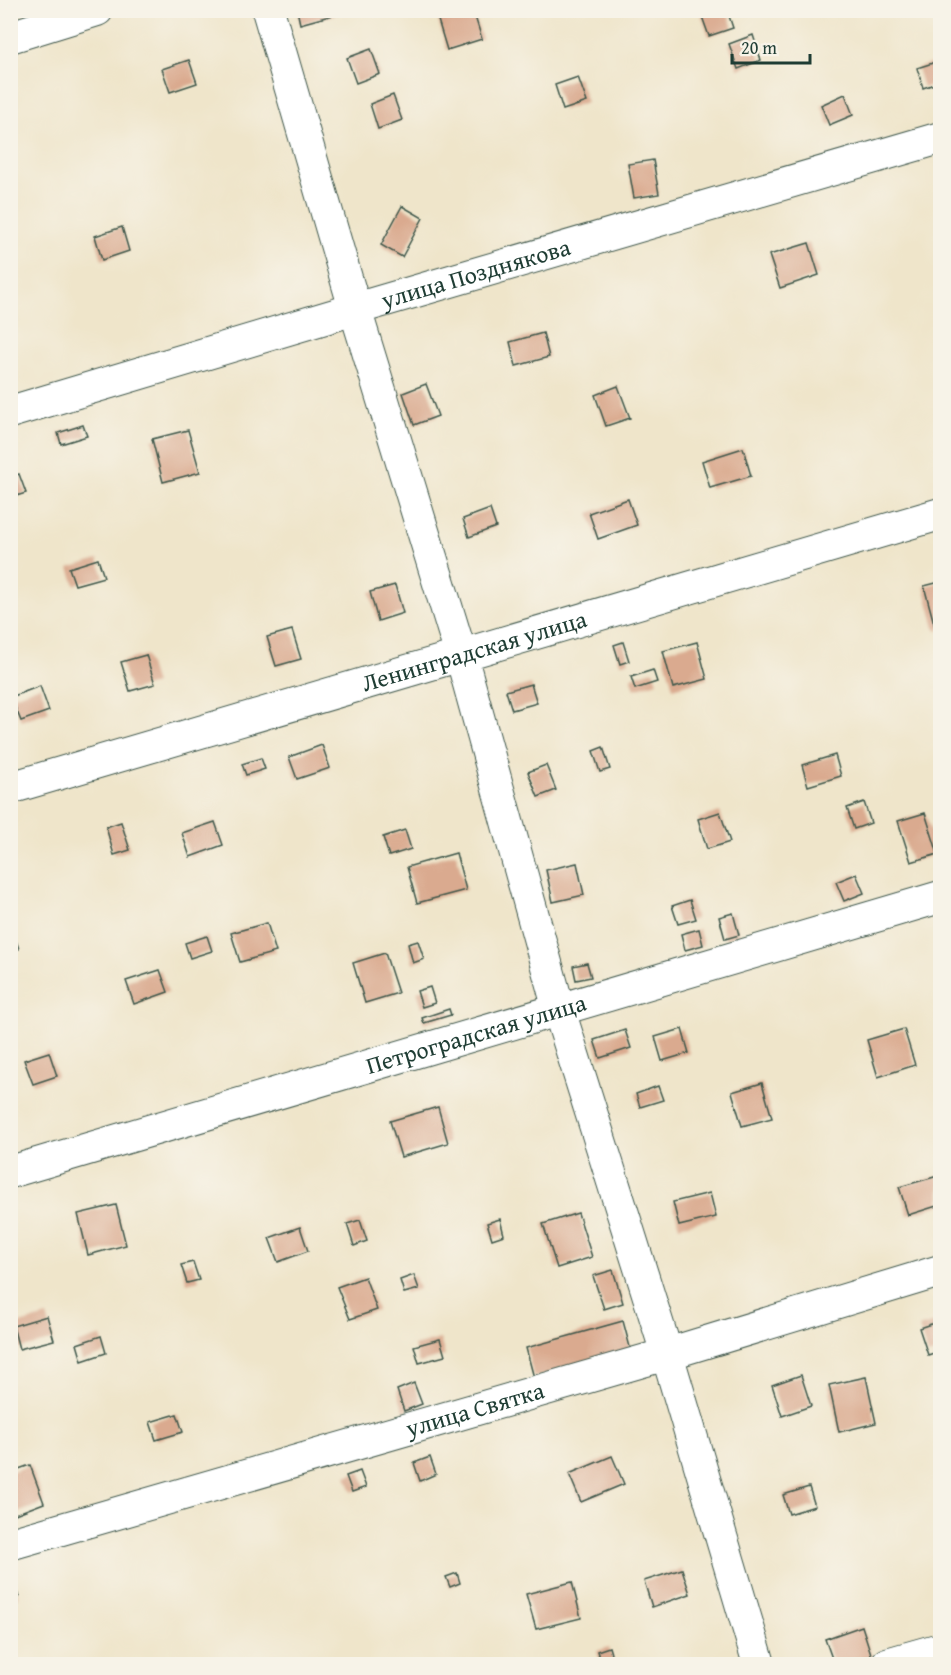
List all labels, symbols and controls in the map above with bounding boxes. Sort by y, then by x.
scale bar [732,27,810,65]
text: 20 m [741,34,777,61]
street label: улица Позднякова [376,229,575,318]
street label: Ленинградская улица [357,601,591,700]
street label: Петроградская улица [362,984,591,1083]
street label: улица Святка [400,1372,549,1446]

